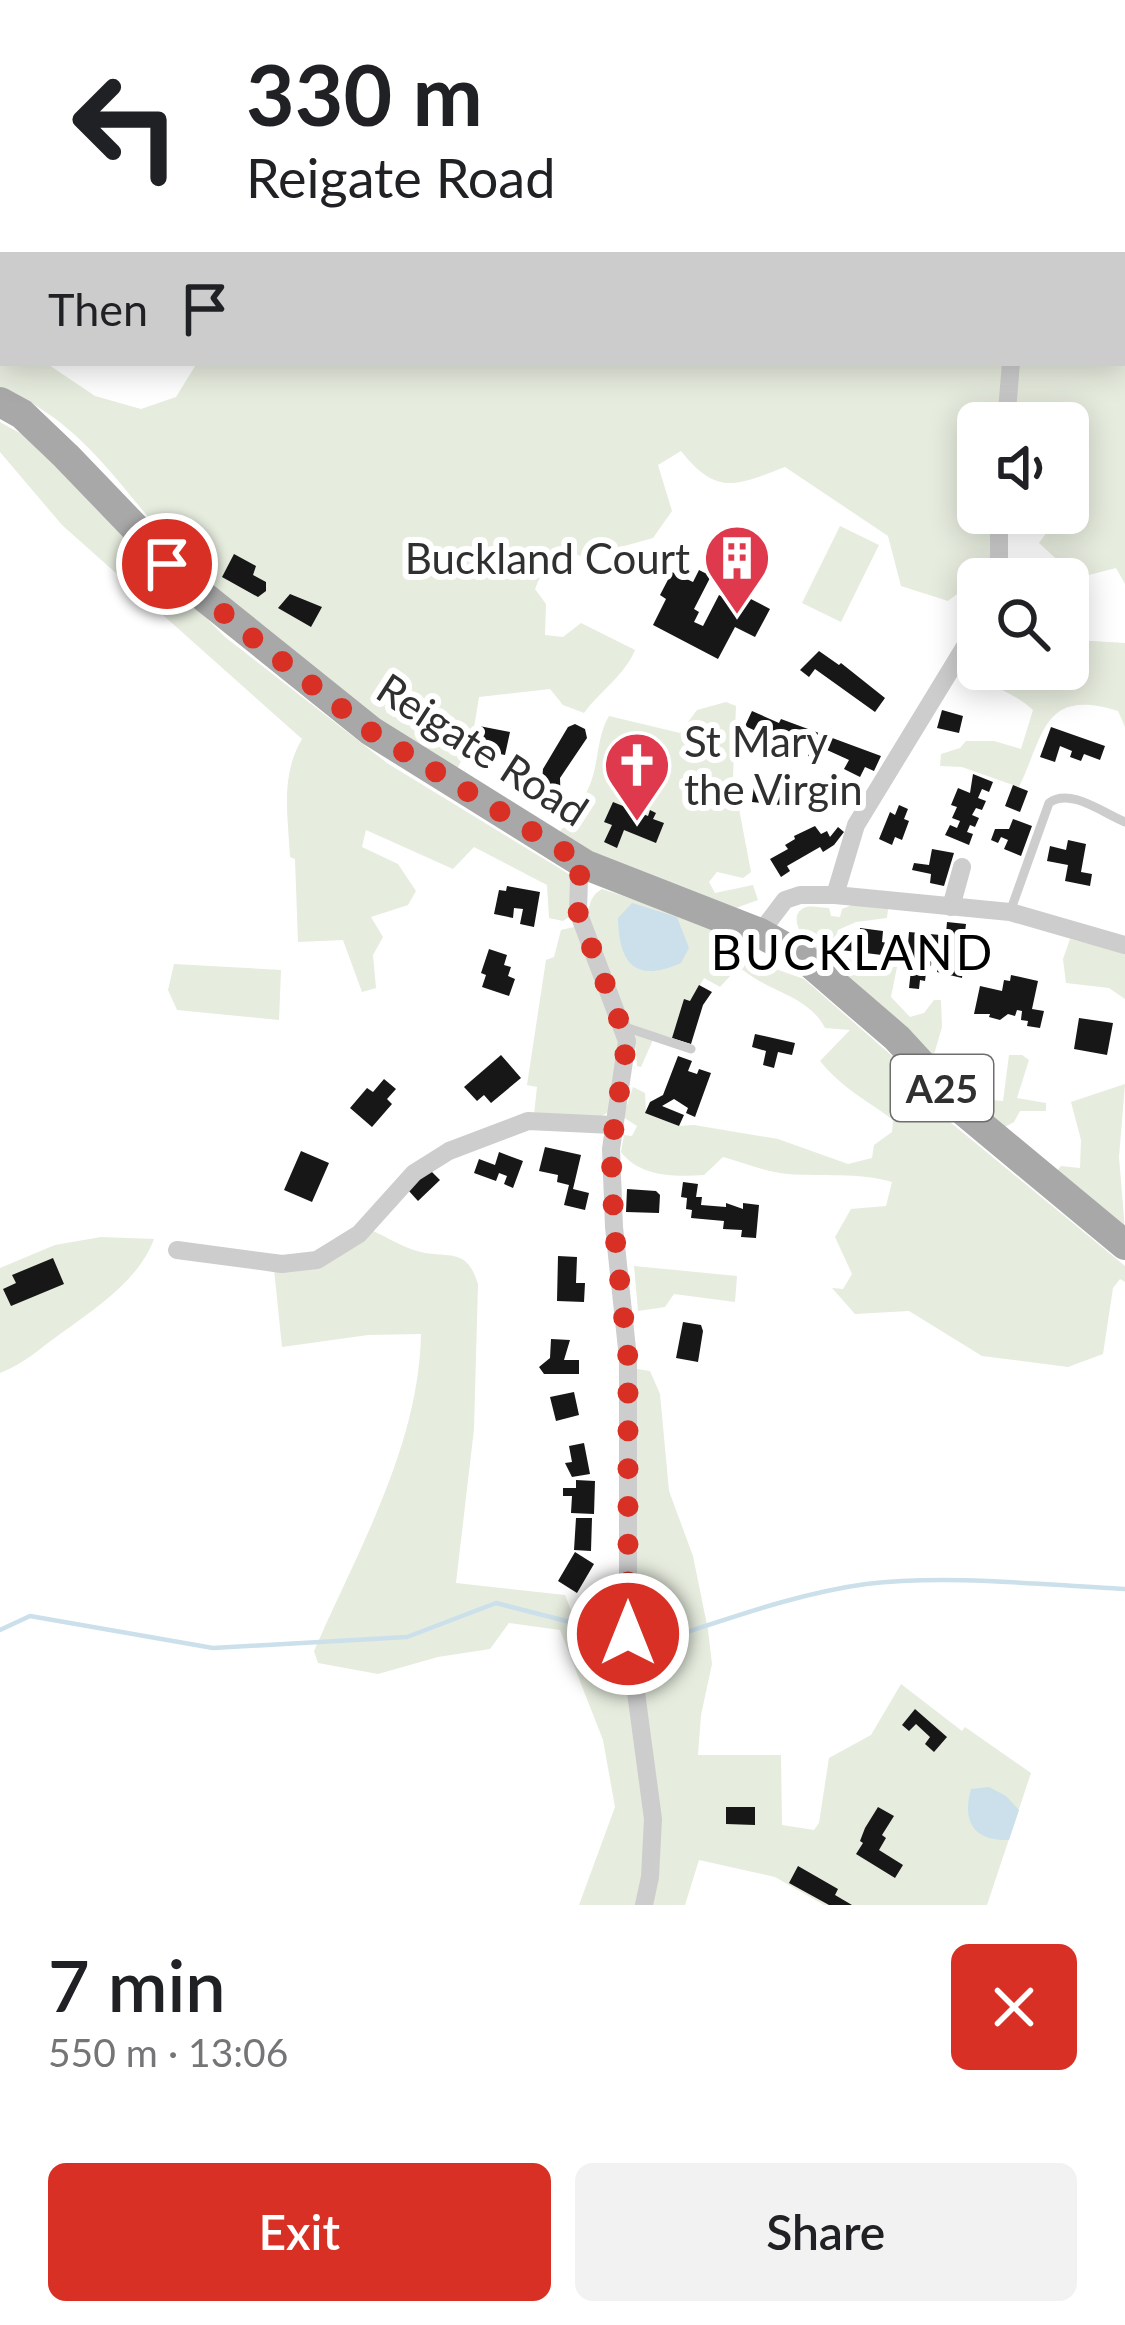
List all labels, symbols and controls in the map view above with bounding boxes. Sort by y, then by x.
text: 330 m [246,43,483,144]
icon: left [48,48,204,204]
text: Reigate Road [246,145,555,210]
icon: arrive [172,276,238,342]
text: Then [48,282,148,336]
map controls [957,402,1089,690]
button: sound [957,402,1089,534]
pin [116,513,218,615]
building icon: Buckland Court [702,523,772,617]
icon: arrive [134,531,200,597]
place label: Buckland Court [405,533,690,583]
button: search [957,558,1089,690]
street label: Reigate Road [368,662,598,836]
place label: St Mary the Virgin [684,716,863,814]
church icon: St Mary the Virgin [602,730,672,824]
district label: BUCKLAND [711,923,995,980]
road number: A25 [891,1055,993,1121]
position arrow [565,1571,691,1697]
text: 7 min [48,1941,226,2027]
button: close [951,1944,1077,2070]
text: 550 m · 13:06 [48,2029,288,2075]
button: Exit [48,2163,551,2301]
button: Share [575,2163,1077,2301]

